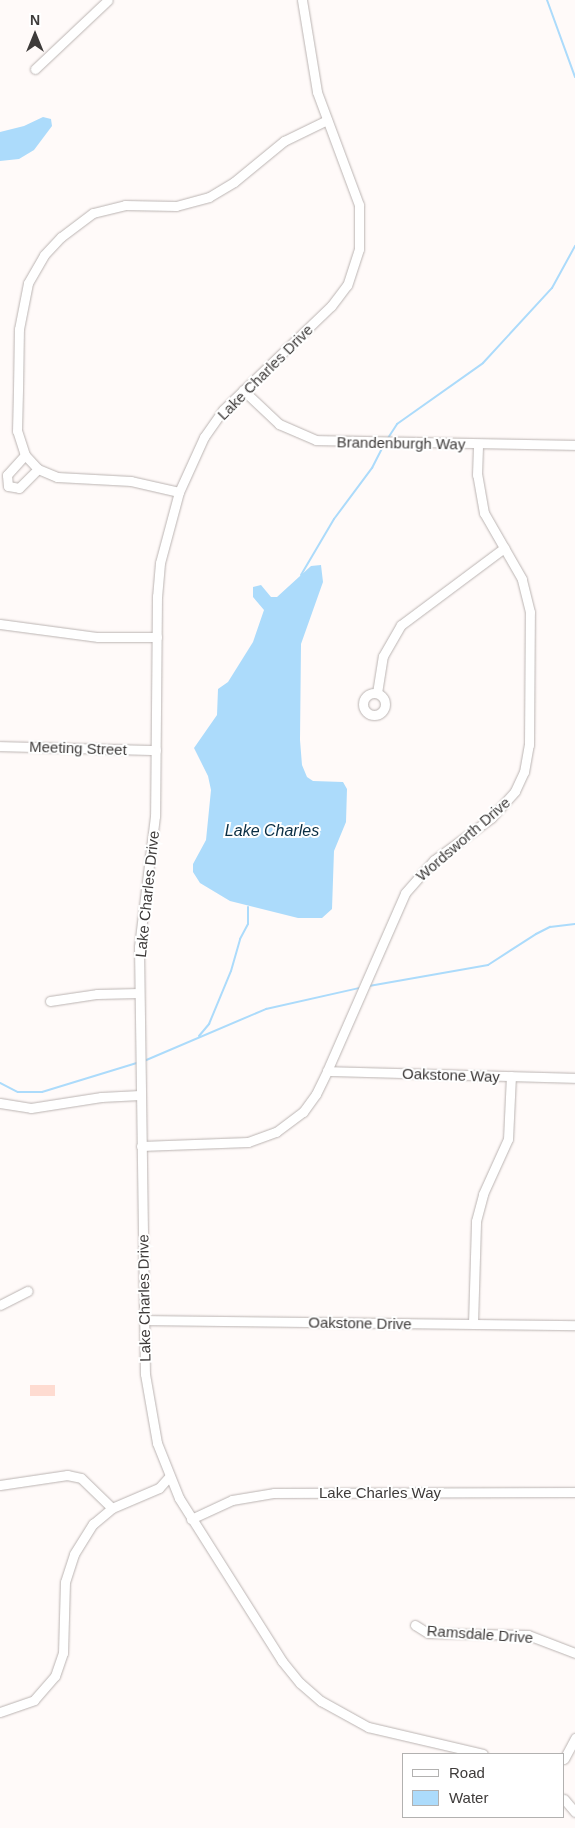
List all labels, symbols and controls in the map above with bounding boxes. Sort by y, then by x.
north arrow [10,10,60,60]
text: N [30,12,40,28]
street label: Lake Charles Drive [214,321,316,423]
street label: Brandenburgh Way [337,433,465,453]
street label: Meeting Street [29,737,127,759]
street label: Wordsworth Drive [412,793,514,885]
water label: Lake Charles [225,821,319,841]
street label: Lake Charles Drive [131,830,163,958]
street label: Oakstone Way [402,1064,500,1086]
street label: Lake Charles Drive [134,1234,154,1362]
street label: Oakstone Drive [308,1313,412,1333]
street label: Lake Charles Way [319,1484,441,1502]
street label: Ramsdale Drive [426,1621,534,1647]
legend [402,1753,565,1818]
text: Road [449,1764,485,1781]
text: Water [449,1789,488,1806]

